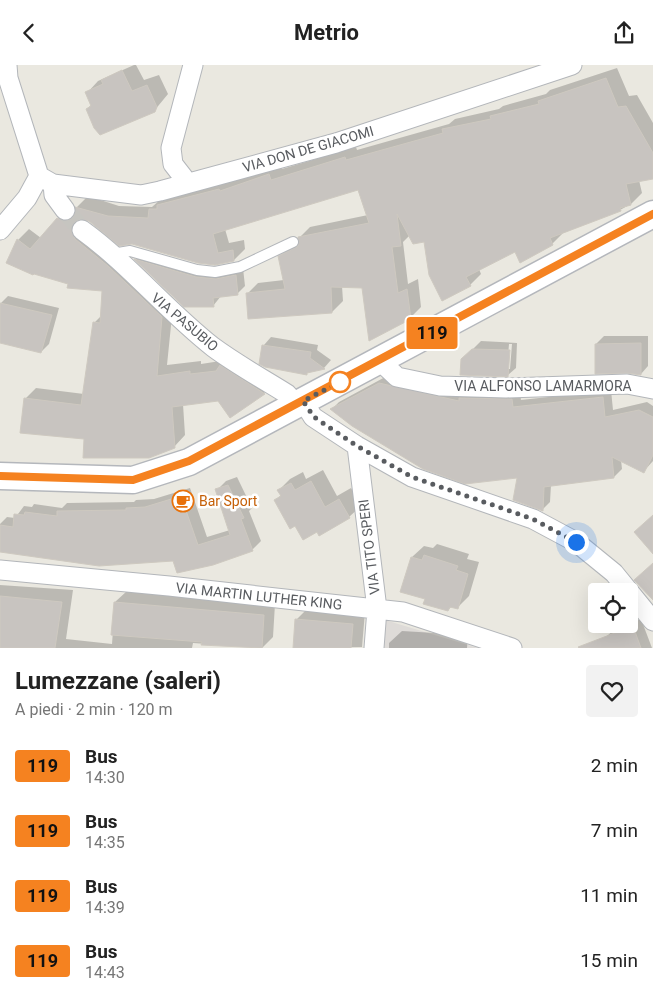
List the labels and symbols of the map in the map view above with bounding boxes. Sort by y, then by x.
street label: VIA DON DE GIACOMI [241,123,375,175]
street label: VIA PASUBIO [148,290,222,354]
line badge: 119 [403,317,461,349]
unlabelled marker [329,371,351,393]
street label: VIA ALFONSO LAMARMORA [454,378,632,394]
cafe icon: Bar Sport [171,489,195,513]
place label: Bar Sport [199,493,258,509]
street label: VIA TITO SPERI [355,498,383,596]
your location [564,530,589,555]
street label: VIA MARTIN LUTHER KING [175,579,343,613]

